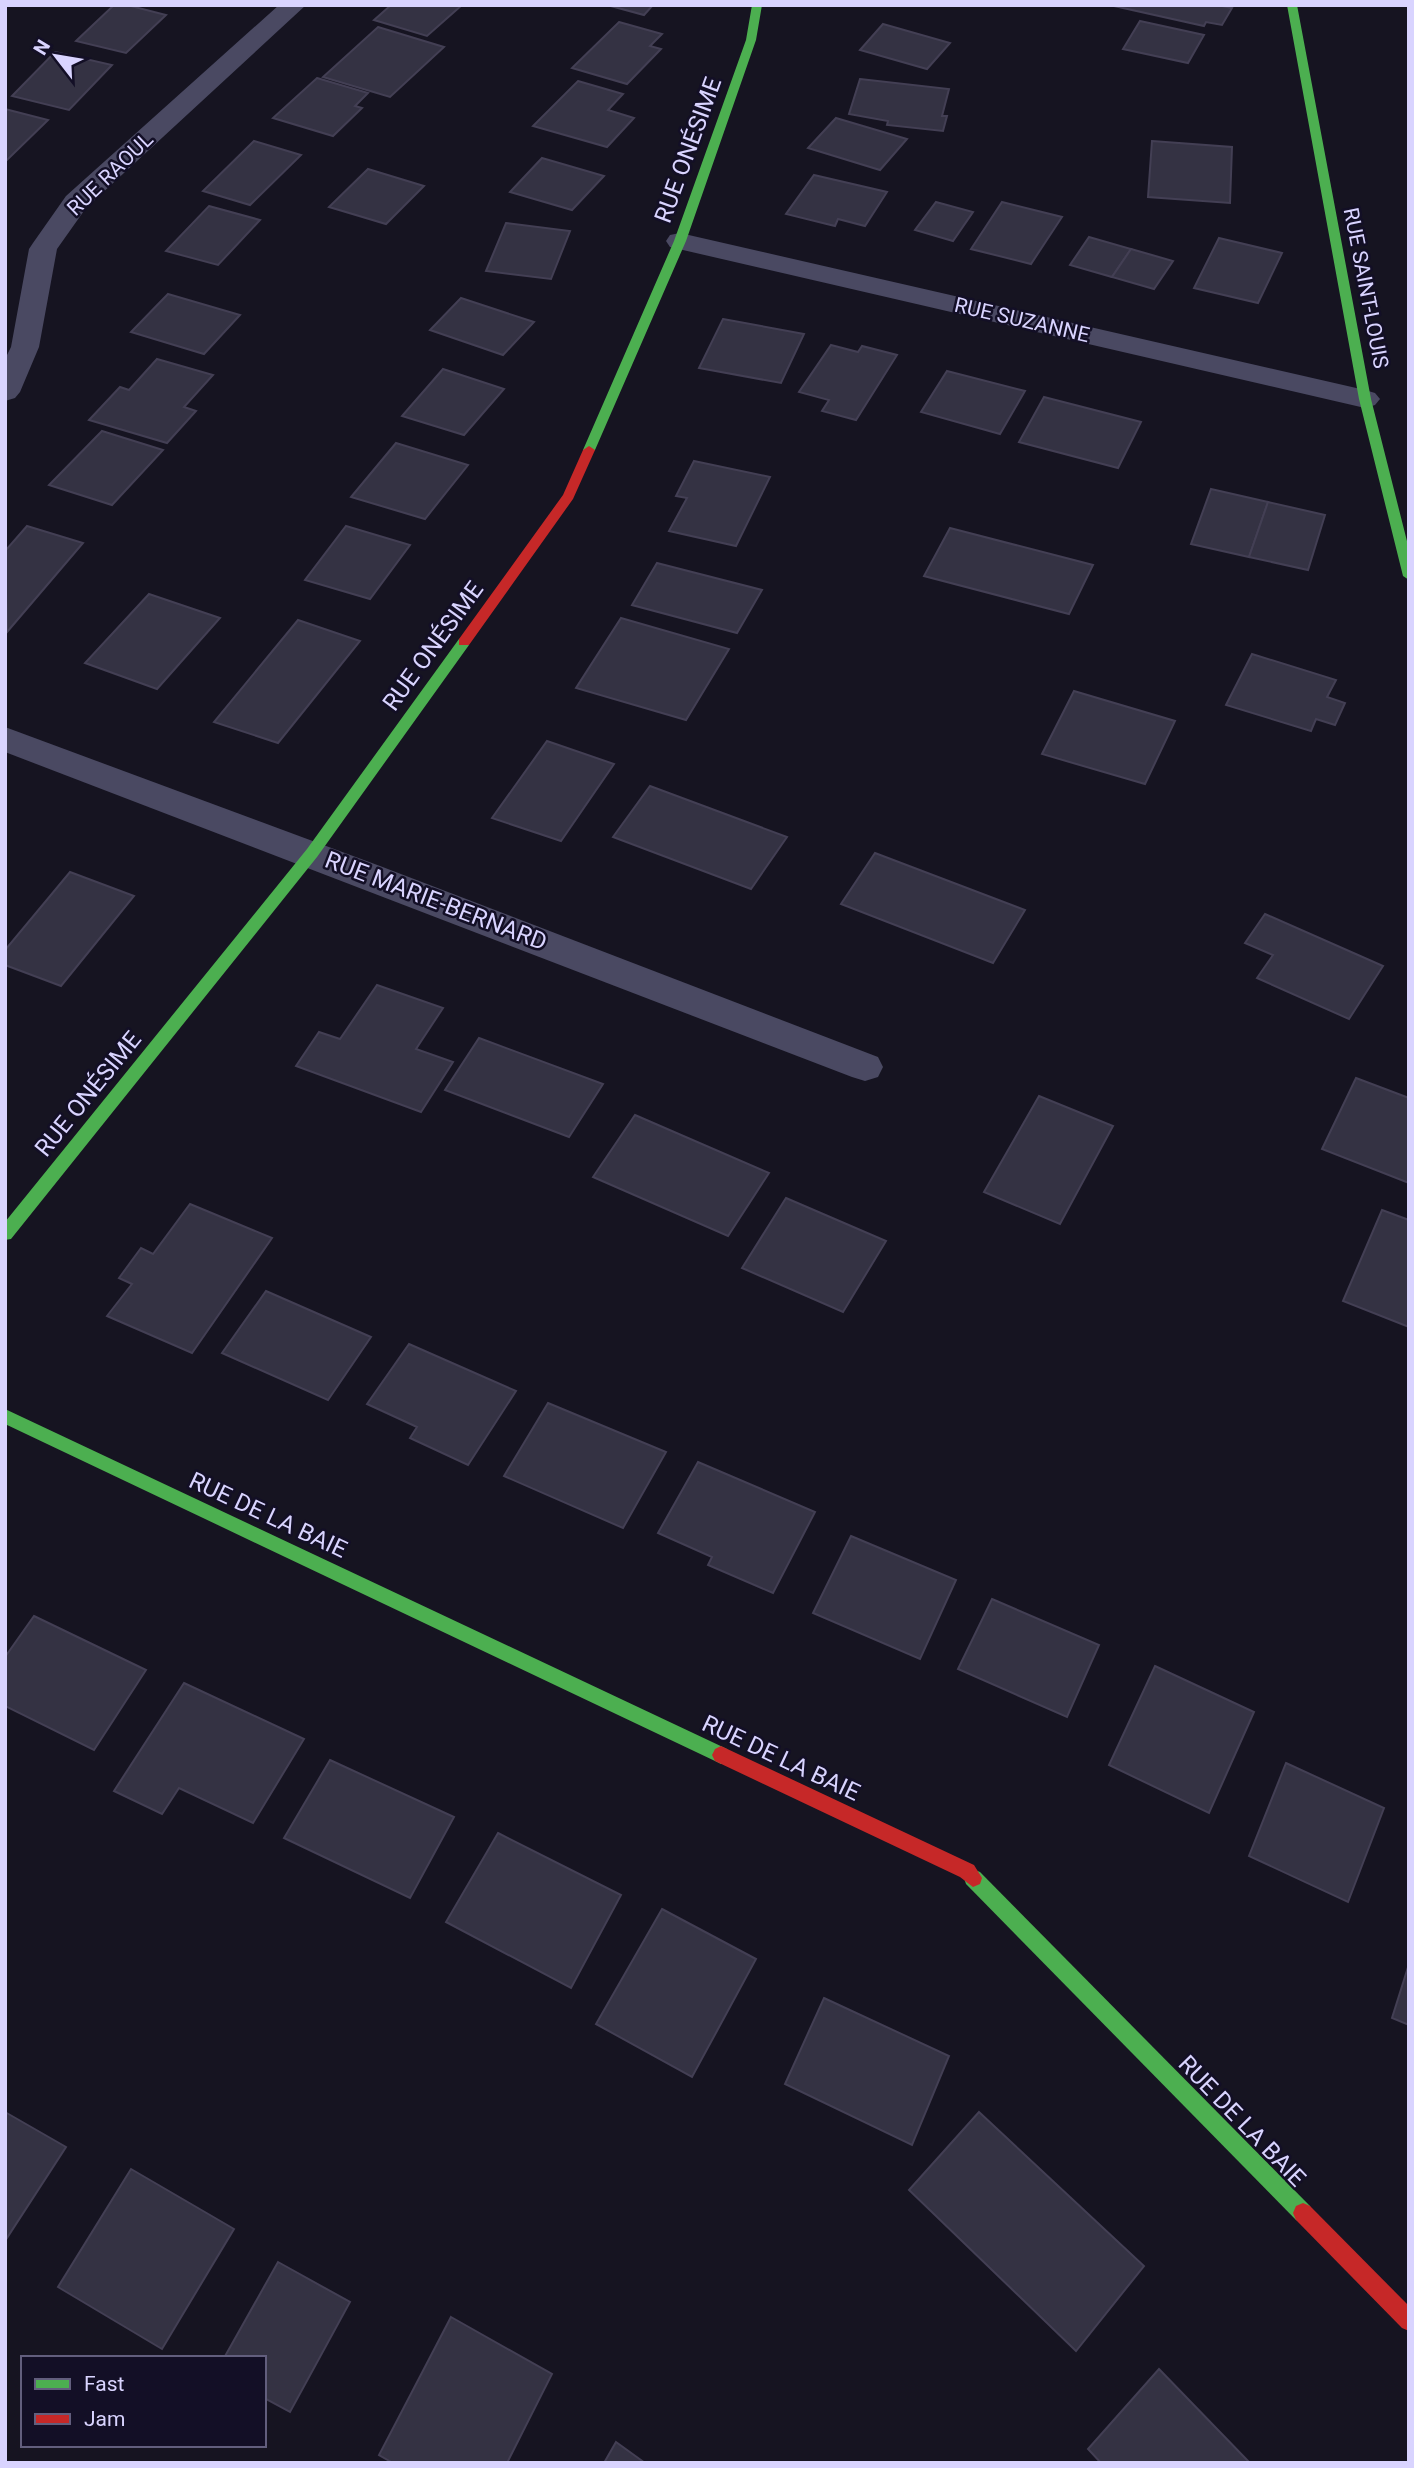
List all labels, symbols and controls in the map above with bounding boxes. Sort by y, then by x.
north arrow [21,21,91,91]
text: N [29,36,55,59]
street label: RUE ONÉSIME [649,74,727,226]
street label: RUE RAOUL [62,127,158,221]
street label: RUE SAINT-LOUIS [1339,206,1393,370]
street label: RUE SUZANNE [952,293,1092,347]
street label: RUE ONÉSIME [377,576,489,716]
street label: RUE MARIE-BERNARD [321,846,551,956]
street label: RUE ONÉSIME [29,1026,147,1162]
street label: RUE DE LA BAIE [185,1466,351,1564]
street label: RUE DE LA BAIE [698,1709,864,1807]
street label: RUE DE LA BAIE [1173,2050,1311,2192]
legend [21,2356,266,2447]
text: Fast [84,2372,125,2396]
text: Jam [84,2407,125,2431]

